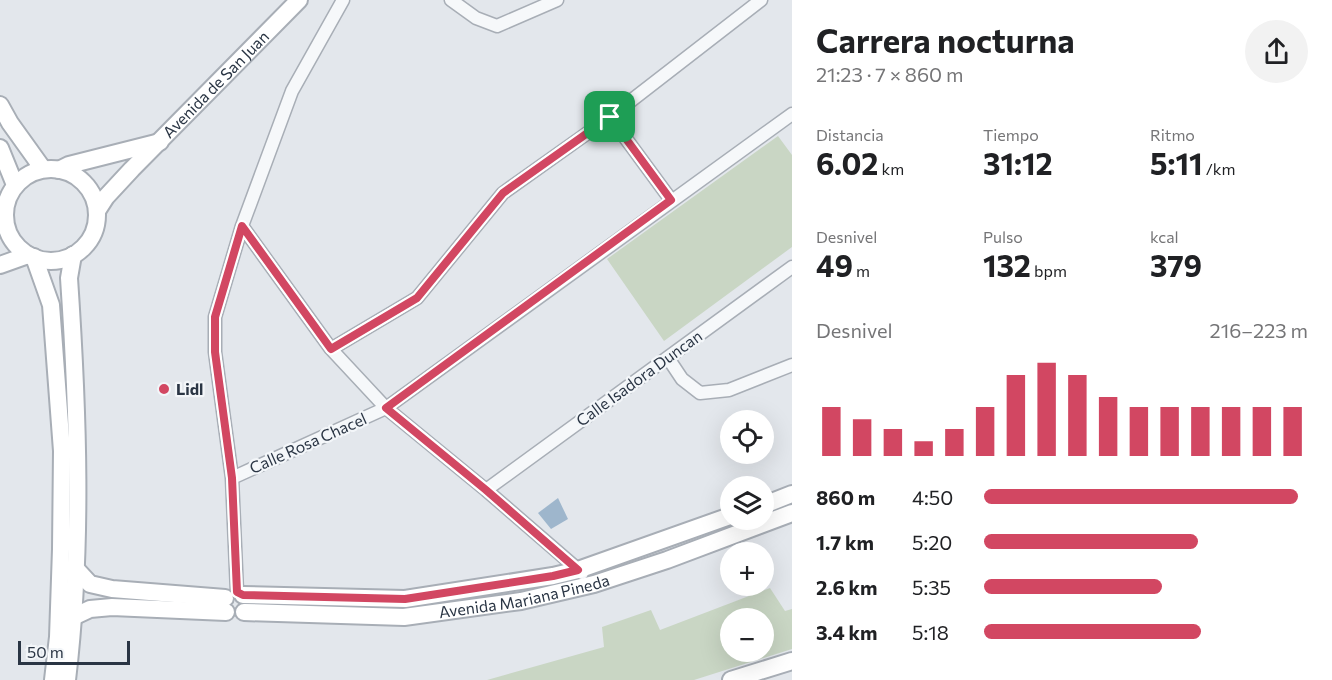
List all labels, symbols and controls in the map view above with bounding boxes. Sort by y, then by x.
text: Carrera nocturna [816,19,1075,60]
button: share [1245,20,1308,83]
street label: Avenida de San Juan [158,26,272,141]
text: 21:23 · 7 × 860 m [816,62,963,86]
pin [584,91,635,142]
icon: arrive [593,100,626,133]
text: Distancia [816,125,884,144]
text: Tiempo [983,125,1039,144]
text: Ritmo [1150,125,1195,144]
text: 6.02 [816,144,878,181]
text: 31:12 [983,144,1053,181]
text: 5:11 [1150,144,1203,181]
text: km [878,159,904,178]
text: /km [1203,159,1235,178]
text: Desnivel [816,227,877,246]
text: Pulso [983,227,1023,246]
text: kcal [1150,227,1179,246]
text: 49 [816,246,853,283]
text: 132 [983,246,1031,283]
text: 379 [1150,246,1202,283]
text: m [853,261,870,280]
text: bpm [1031,261,1067,280]
text: Desnivel [816,318,893,342]
text: 216–223 m [1210,318,1308,342]
street label: Calle Isadora Duncan [572,326,705,430]
place label: Lidl [176,379,203,398]
marker: Lidl [157,382,171,396]
street label: Calle Rosa Chacel [246,408,369,477]
map controls [720,410,774,662]
button: locate [720,410,774,464]
button: layers [720,476,774,530]
text: 860 m [816,485,875,509]
text: 4:50 [912,485,953,509]
text: 1.7 km [816,530,874,554]
text: 5:20 [912,530,952,554]
button: + [720,542,774,596]
street label: Avenida Mariana Pineda [438,570,612,621]
text: 2.6 km [816,575,877,599]
text: 5:35 [912,575,951,599]
button: − [720,608,774,662]
text: 3.4 km [816,620,878,644]
text: 5:18 [912,620,949,644]
scale bar [18,638,130,666]
text: 50 m [27,642,64,661]

